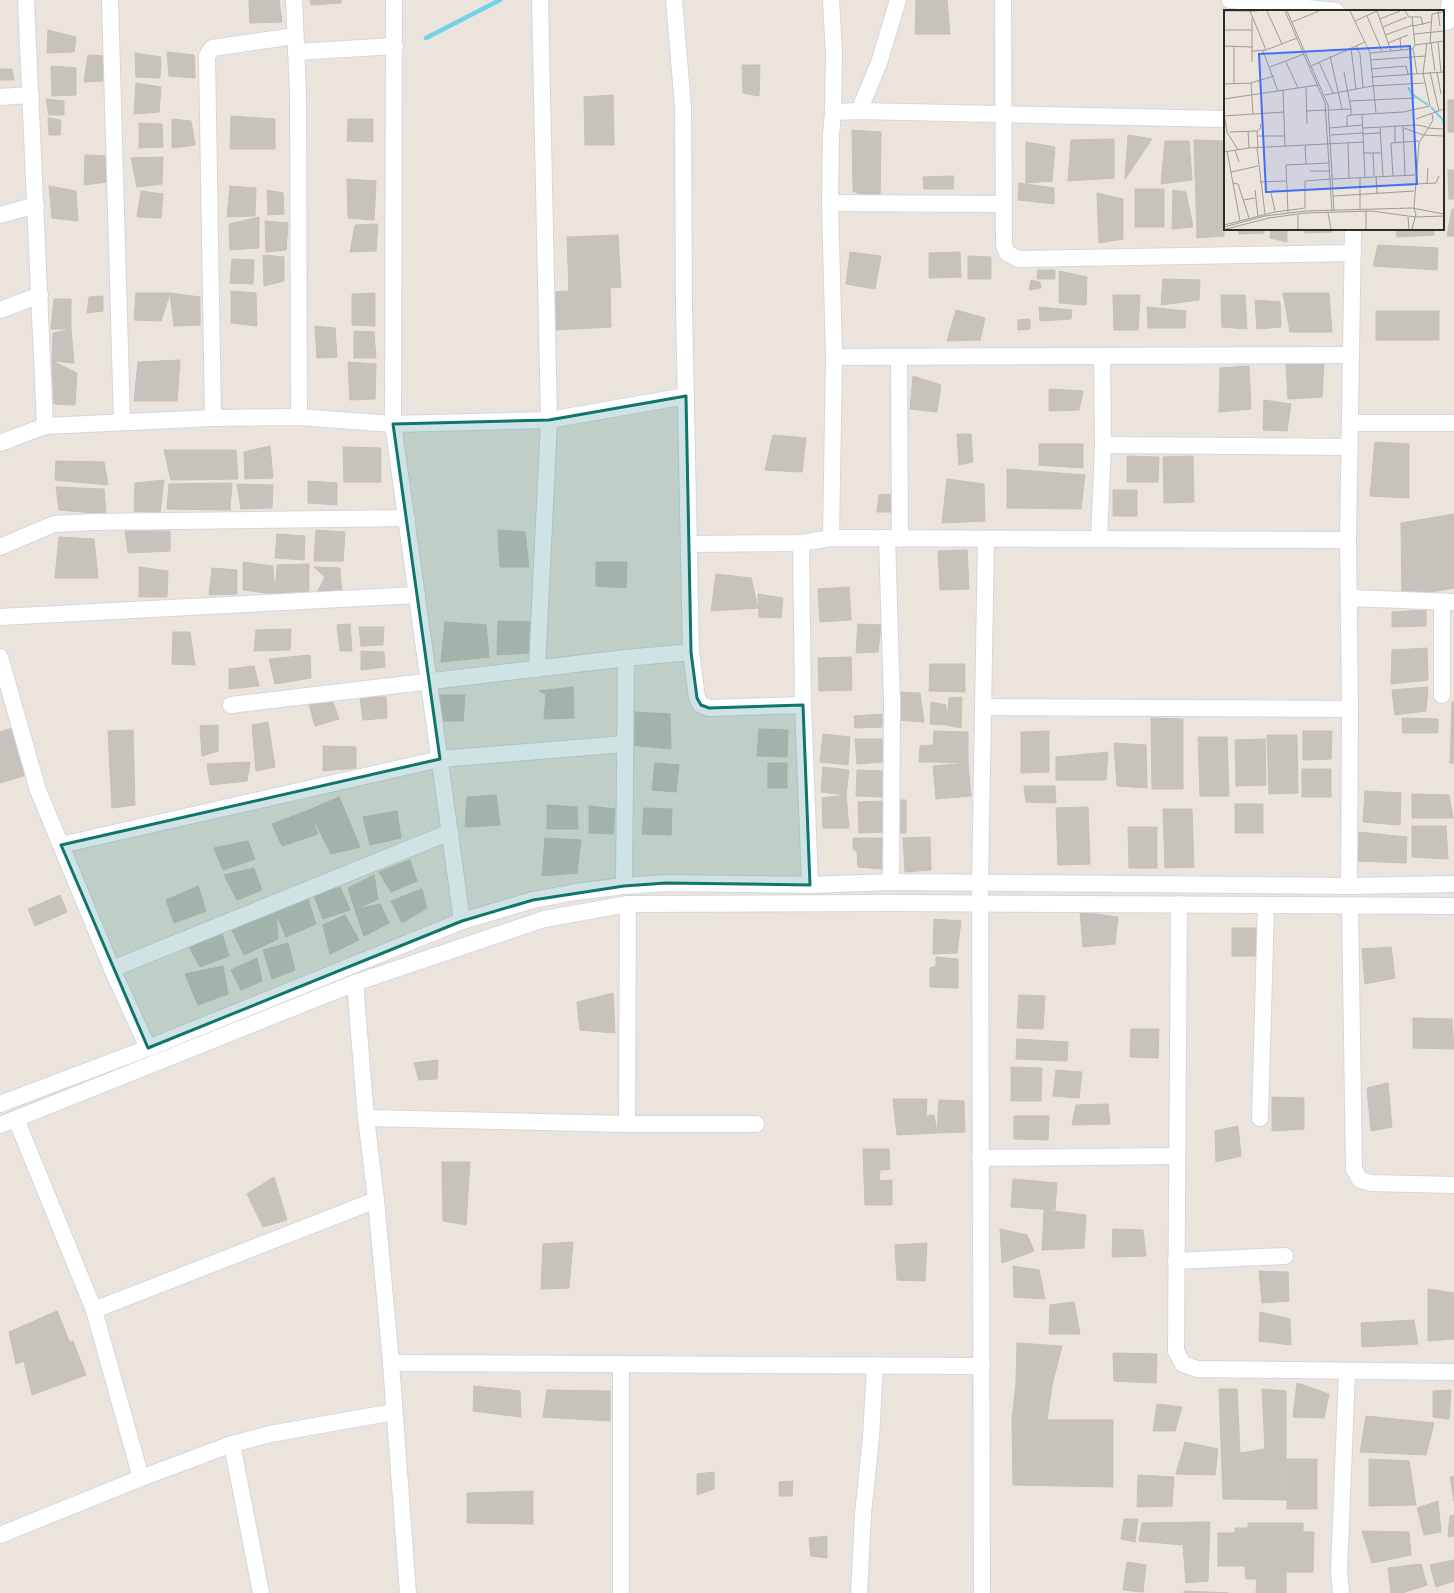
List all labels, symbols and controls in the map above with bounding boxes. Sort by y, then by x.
inset map [1224,10,1444,230]

